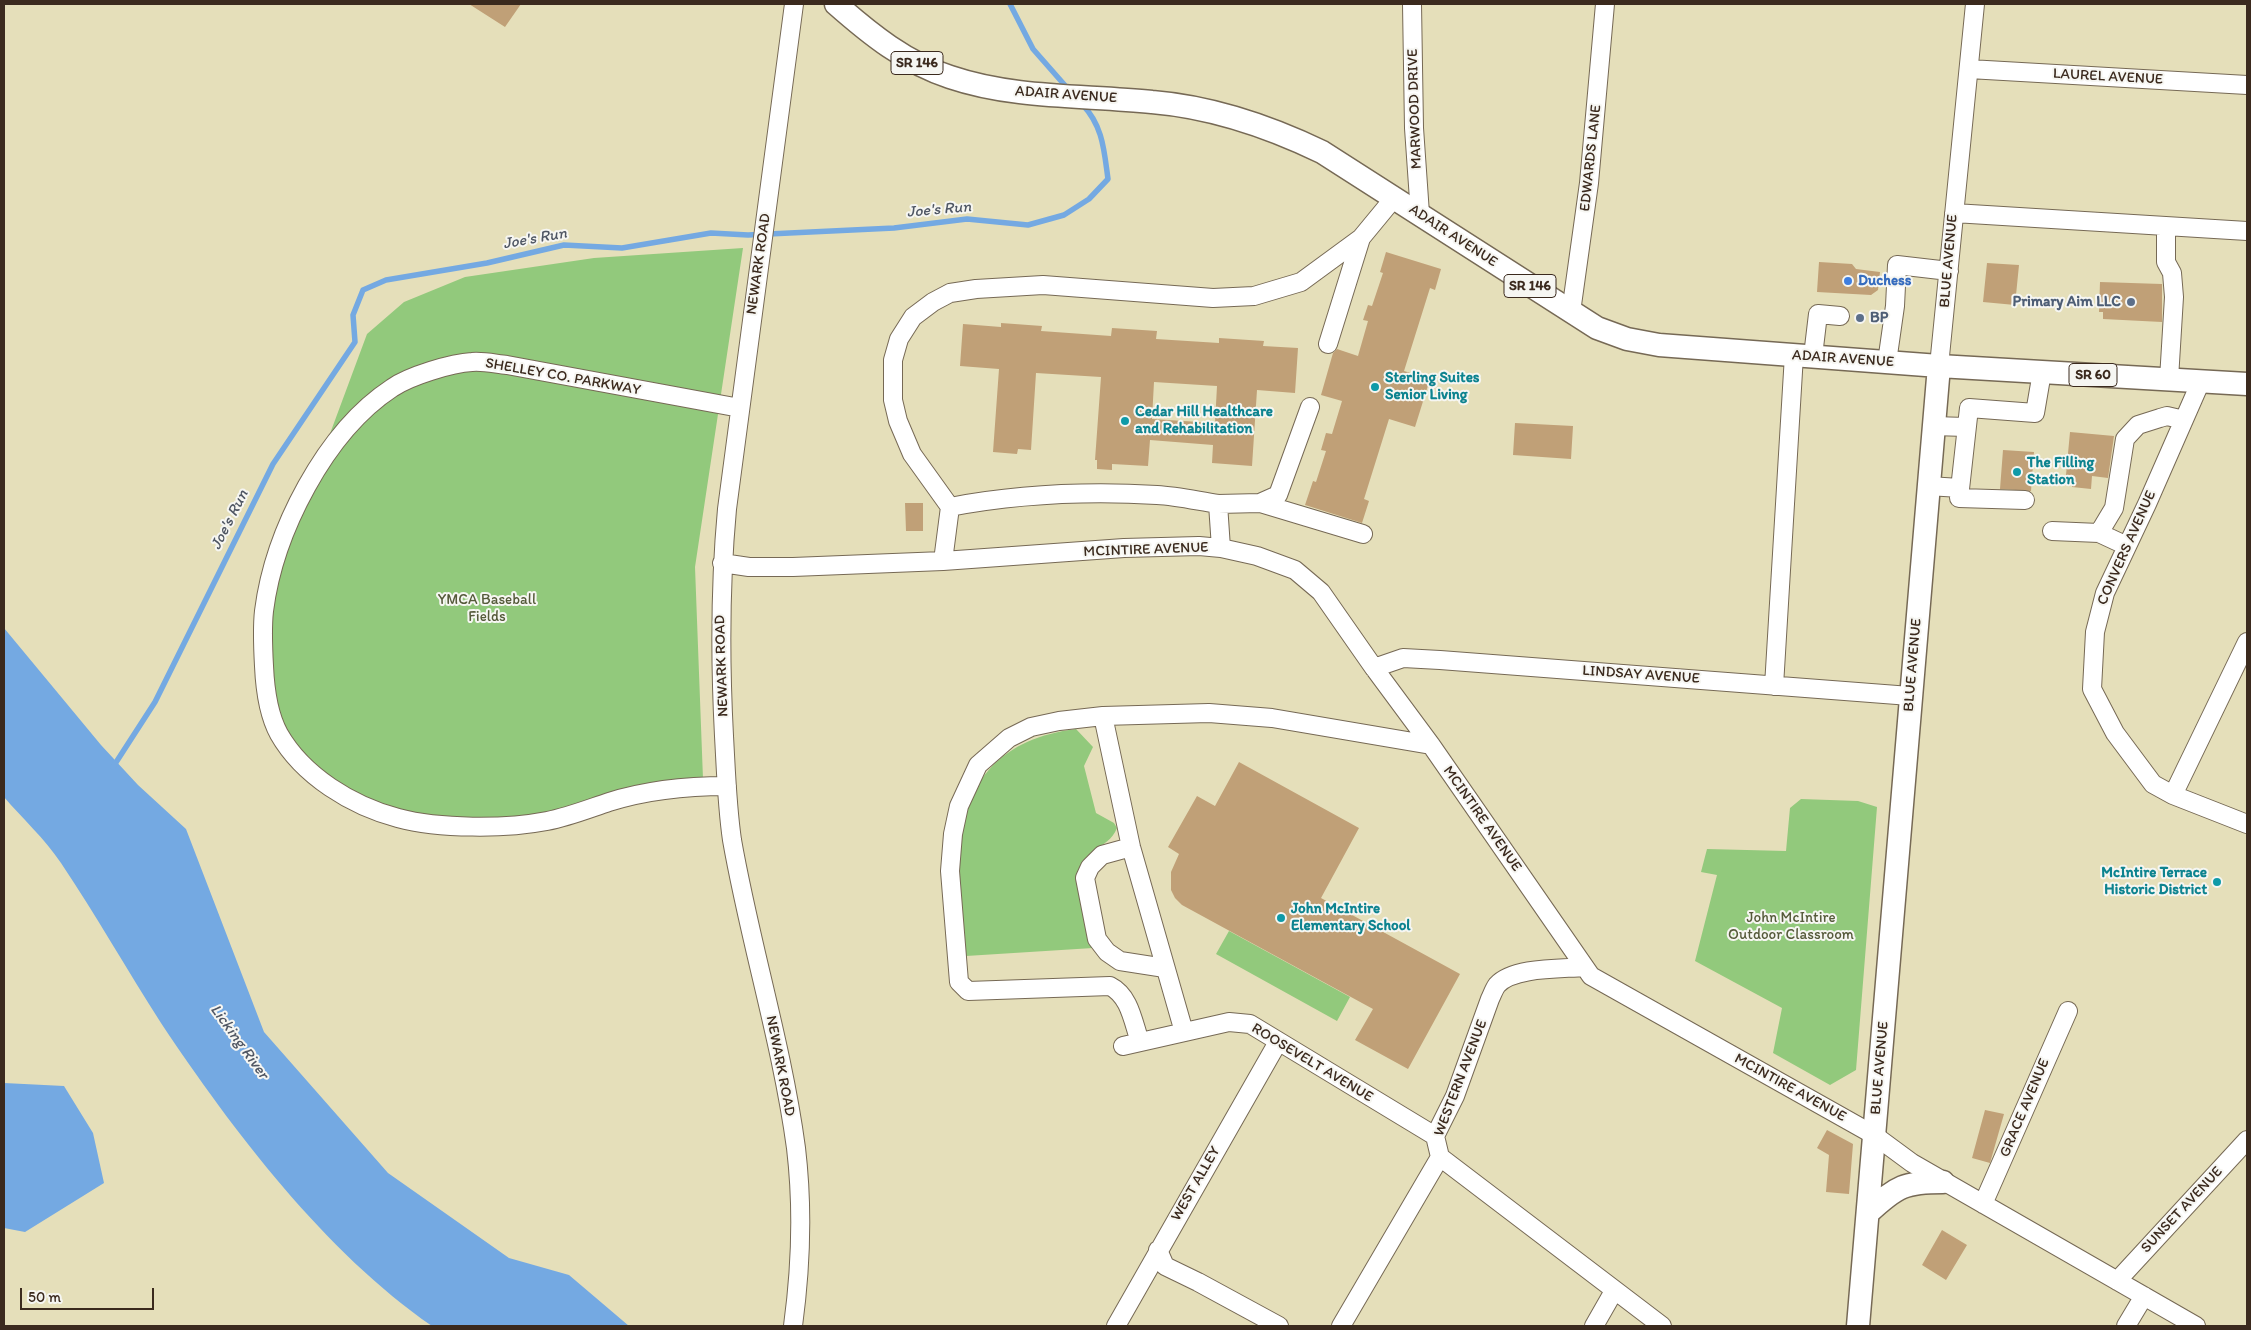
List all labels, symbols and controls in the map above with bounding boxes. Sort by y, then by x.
street label: MARWOOD DRIVE [1404,48,1426,170]
road number: SR 146 [891,52,943,74]
street label: LAUREL AVENUE [2052,65,2164,89]
street label: ADAIR AVENUE [1014,82,1118,108]
street label: EDWARDS LANE [1576,104,1606,212]
water label: Joe's Run [906,198,972,222]
street label: ADAIR AVENUE [1405,201,1501,271]
street label: NEWARK ROAD [743,212,775,316]
street label: BLUE AVENUE [1936,214,1962,308]
water label: Joe's Run [502,224,568,254]
place label: Duchess [1858,272,1911,290]
road number: SR 146 [1504,274,1556,298]
marker: Duchess [1842,275,1854,287]
place label: Primary Aim LLC [2013,293,2121,311]
marker: Primary Aim LLC [2125,296,2137,308]
place label: BP [1870,309,1888,327]
marker: BP [1854,312,1866,324]
street label: ADAIR AVENUE [1791,346,1895,372]
street label: SHELLEY CO. PARKWAY [484,354,642,400]
road number: SR 60 [2069,364,2117,386]
place label: Sterling Suites Senior Living [1385,369,1480,404]
marker: Sterling Suites Senior Living [1369,381,1381,393]
place label: Cedar Hill Healthcare and Rehabilitation [1135,403,1273,438]
marker: Cedar Hill Healthcare and Rehabilitation [1119,415,1131,427]
place label: The Filling Station [2027,454,2094,489]
marker: The Filling Station [2011,466,2023,478]
water label: Joe's Run [207,487,253,553]
street label: CONVERS AVENUE [2094,488,2160,608]
street label: MCINTIRE AVENUE [1083,539,1209,561]
park label: YMCA Baseball Fields [438,591,536,626]
street label: NEWARK ROAD [711,615,733,717]
street label: BLUE AVENUE [1900,618,1926,712]
street label: LINDSAY AVENUE [1582,662,1700,688]
street label: MCINTIRE AVENUE [1439,763,1525,875]
place label: McIntire Terrace Historic District [2101,864,2207,899]
marker: McIntire Terrace Historic District [2211,876,2223,888]
place label: John McIntire Elementary School [1291,900,1411,935]
park label: John McIntire Outdoor Classroom [1728,909,1854,944]
marker: John McIntire Elementary School [1275,912,1287,924]
water label: Licking River [205,1001,273,1083]
street label: NEWARK ROAD [761,1014,799,1118]
street label: WESTERN AVENUE [1430,1017,1492,1139]
street label: ROOSEVELT AVENUE [1248,1020,1376,1106]
street label: BLUE AVENUE [1867,1021,1893,1115]
street label: MCINTIRE AVENUE [1731,1050,1849,1126]
street label: GRACE AVENUE [1996,1056,2054,1160]
street label: WEST ALLEY [1167,1144,1225,1224]
street label: SUNSET AVENUE [2137,1163,2227,1257]
scale bar [22,1278,156,1310]
text: 50 m [28,1288,61,1306]

